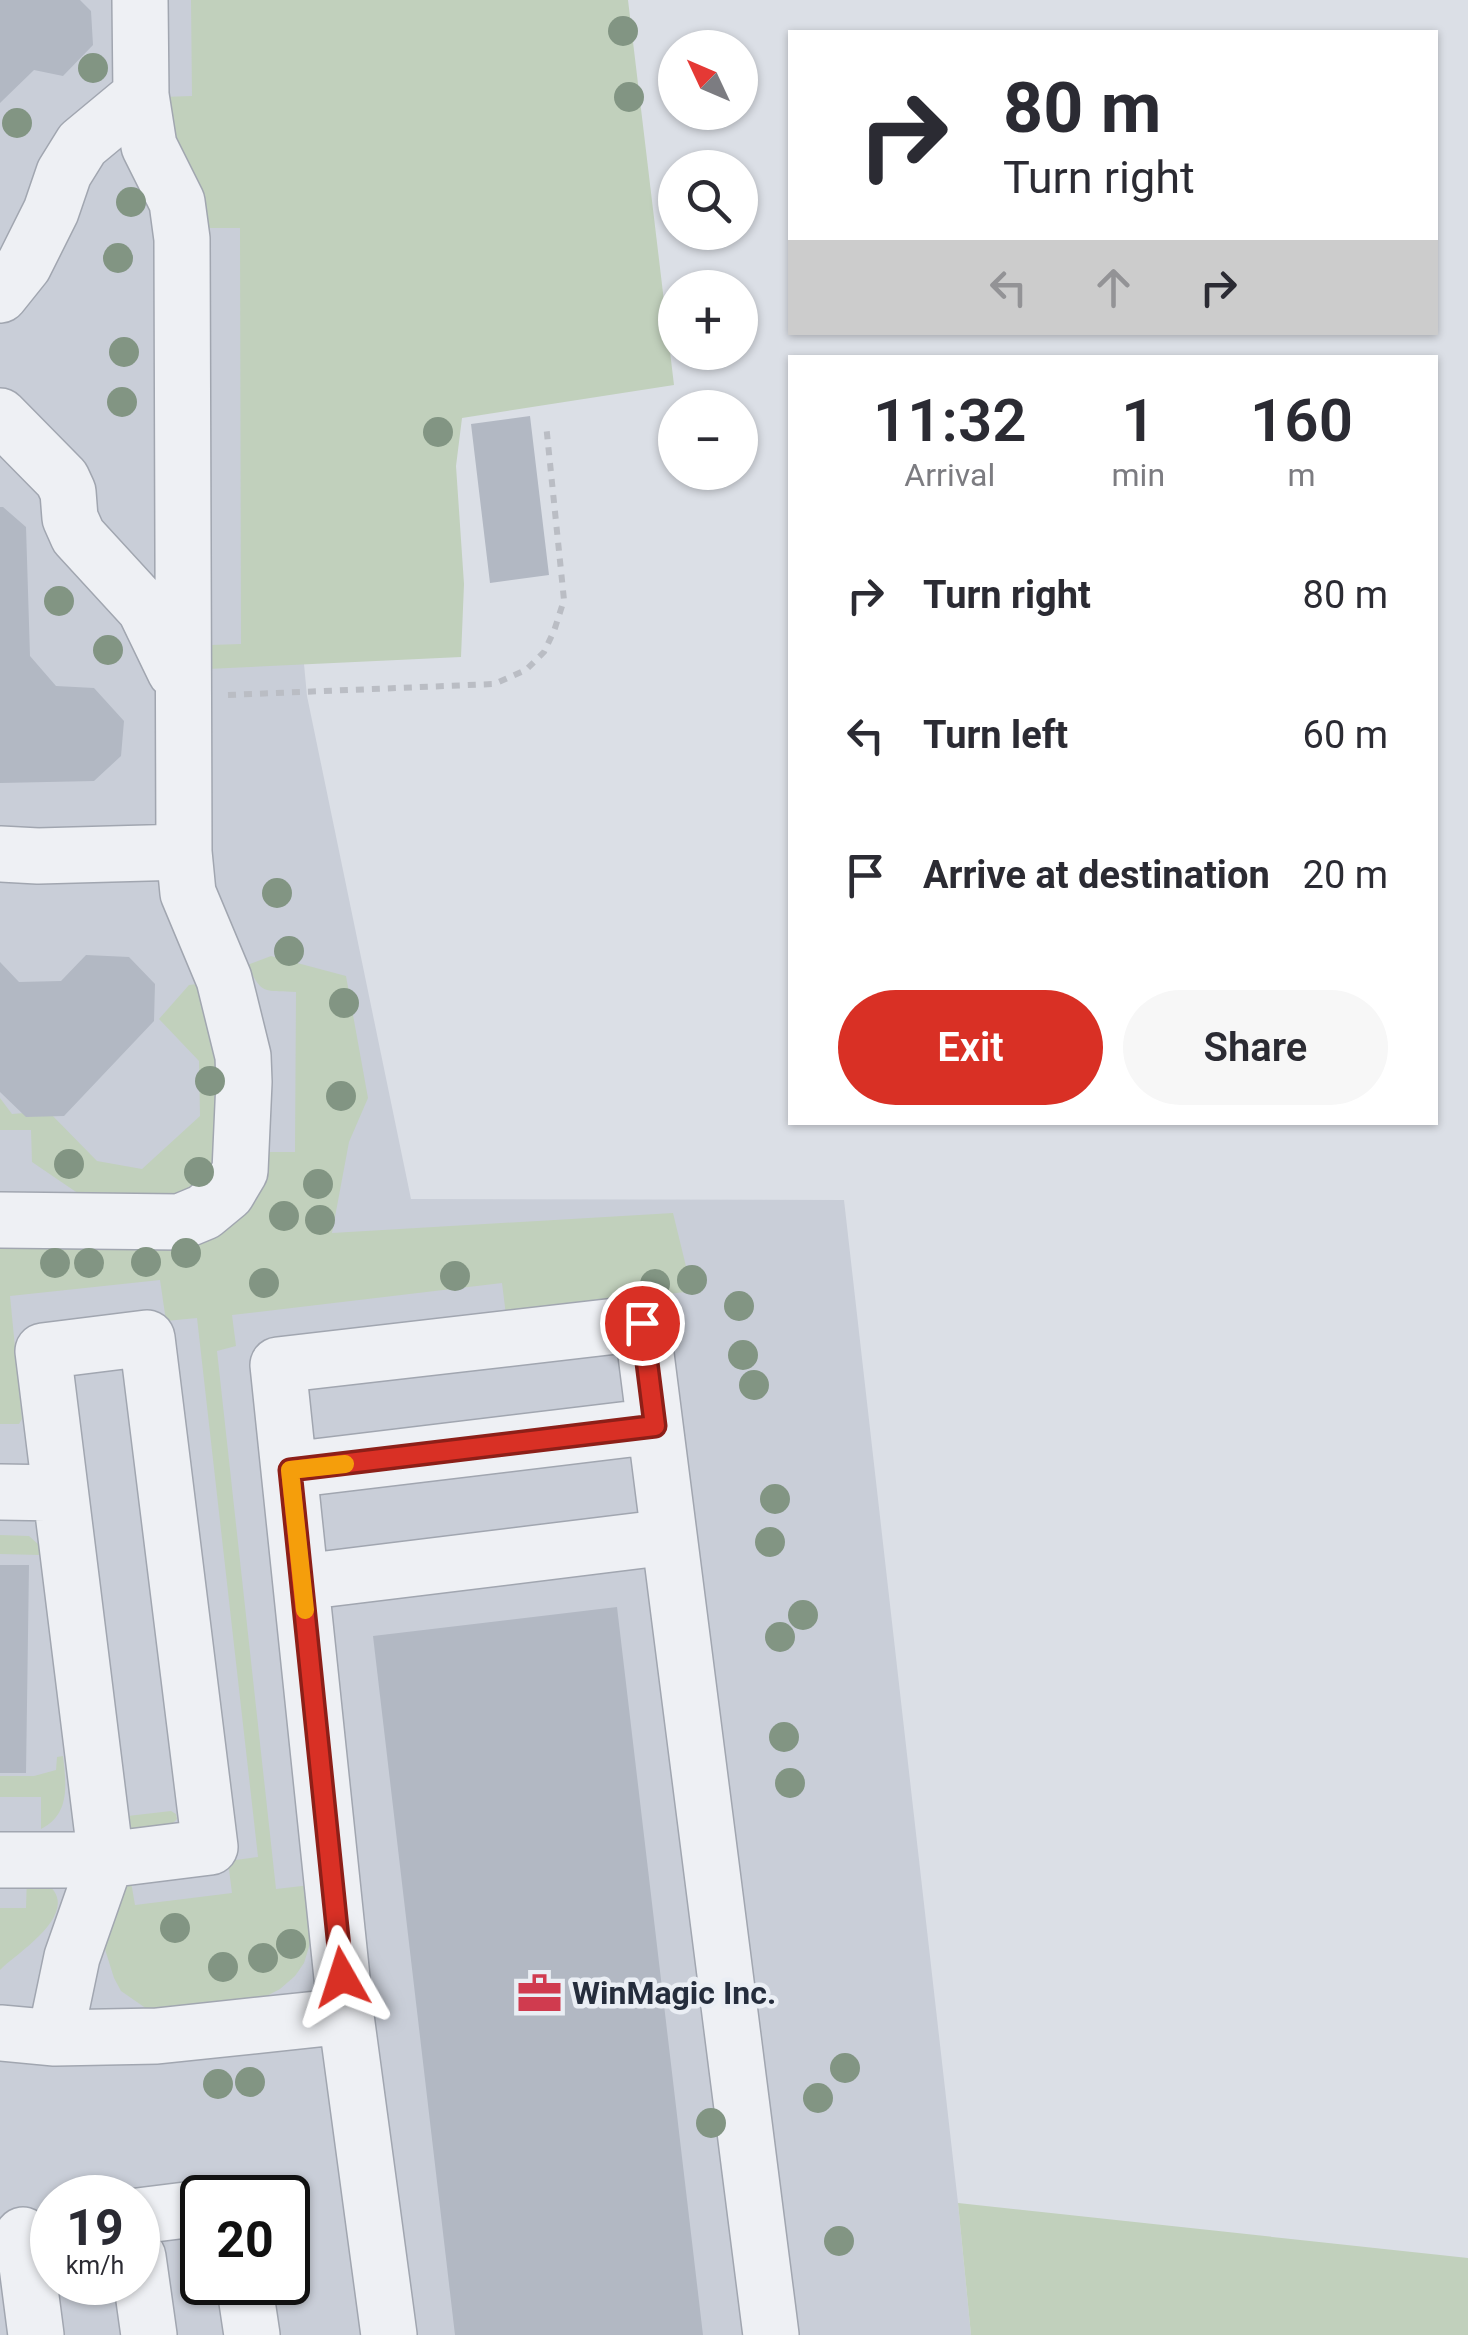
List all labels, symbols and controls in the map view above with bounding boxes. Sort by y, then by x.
north arrow [658,30,758,130]
map controls [658,30,758,490]
text: 80 m [1003,67,1161,149]
icon: right [838,70,968,200]
button: search [658,150,758,250]
text: Turn right [1003,151,1195,204]
icon: left [981,260,1036,315]
icon: ahead [1086,260,1141,315]
icon: right [1191,260,1246,315]
button: + [658,270,758,370]
text: 11:32 [873,385,1027,456]
text: 1 [1121,385,1155,456]
text: 160 [1250,385,1353,456]
button: − [658,390,758,490]
text: Arrival [904,456,995,494]
text: min [1112,456,1165,494]
text: m [1287,456,1316,494]
icon: right [838,568,893,623]
text: Turn right [923,573,1091,617]
text: 80 m [1303,573,1388,617]
icon: left [838,708,893,763]
text: Turn left [923,713,1068,757]
text: 60 m [1303,713,1388,757]
icon: arrive [838,848,893,903]
text: Arrive at destination [923,853,1270,897]
text: 20 m [1303,853,1388,897]
button: Exit [838,990,1103,1105]
button: Share [1123,990,1388,1105]
pin [600,1281,685,1366]
icon: arrive [615,1296,670,1351]
position arrow [290,1925,394,2029]
office icon: WinMagic Inc. [515,1969,563,2017]
place label: WinMagic Inc. [572,1974,776,2012]
speed limit sign: 20 [180,2175,310,2305]
text: 19 [66,2199,124,2257]
text: km/h [66,2251,124,2280]

